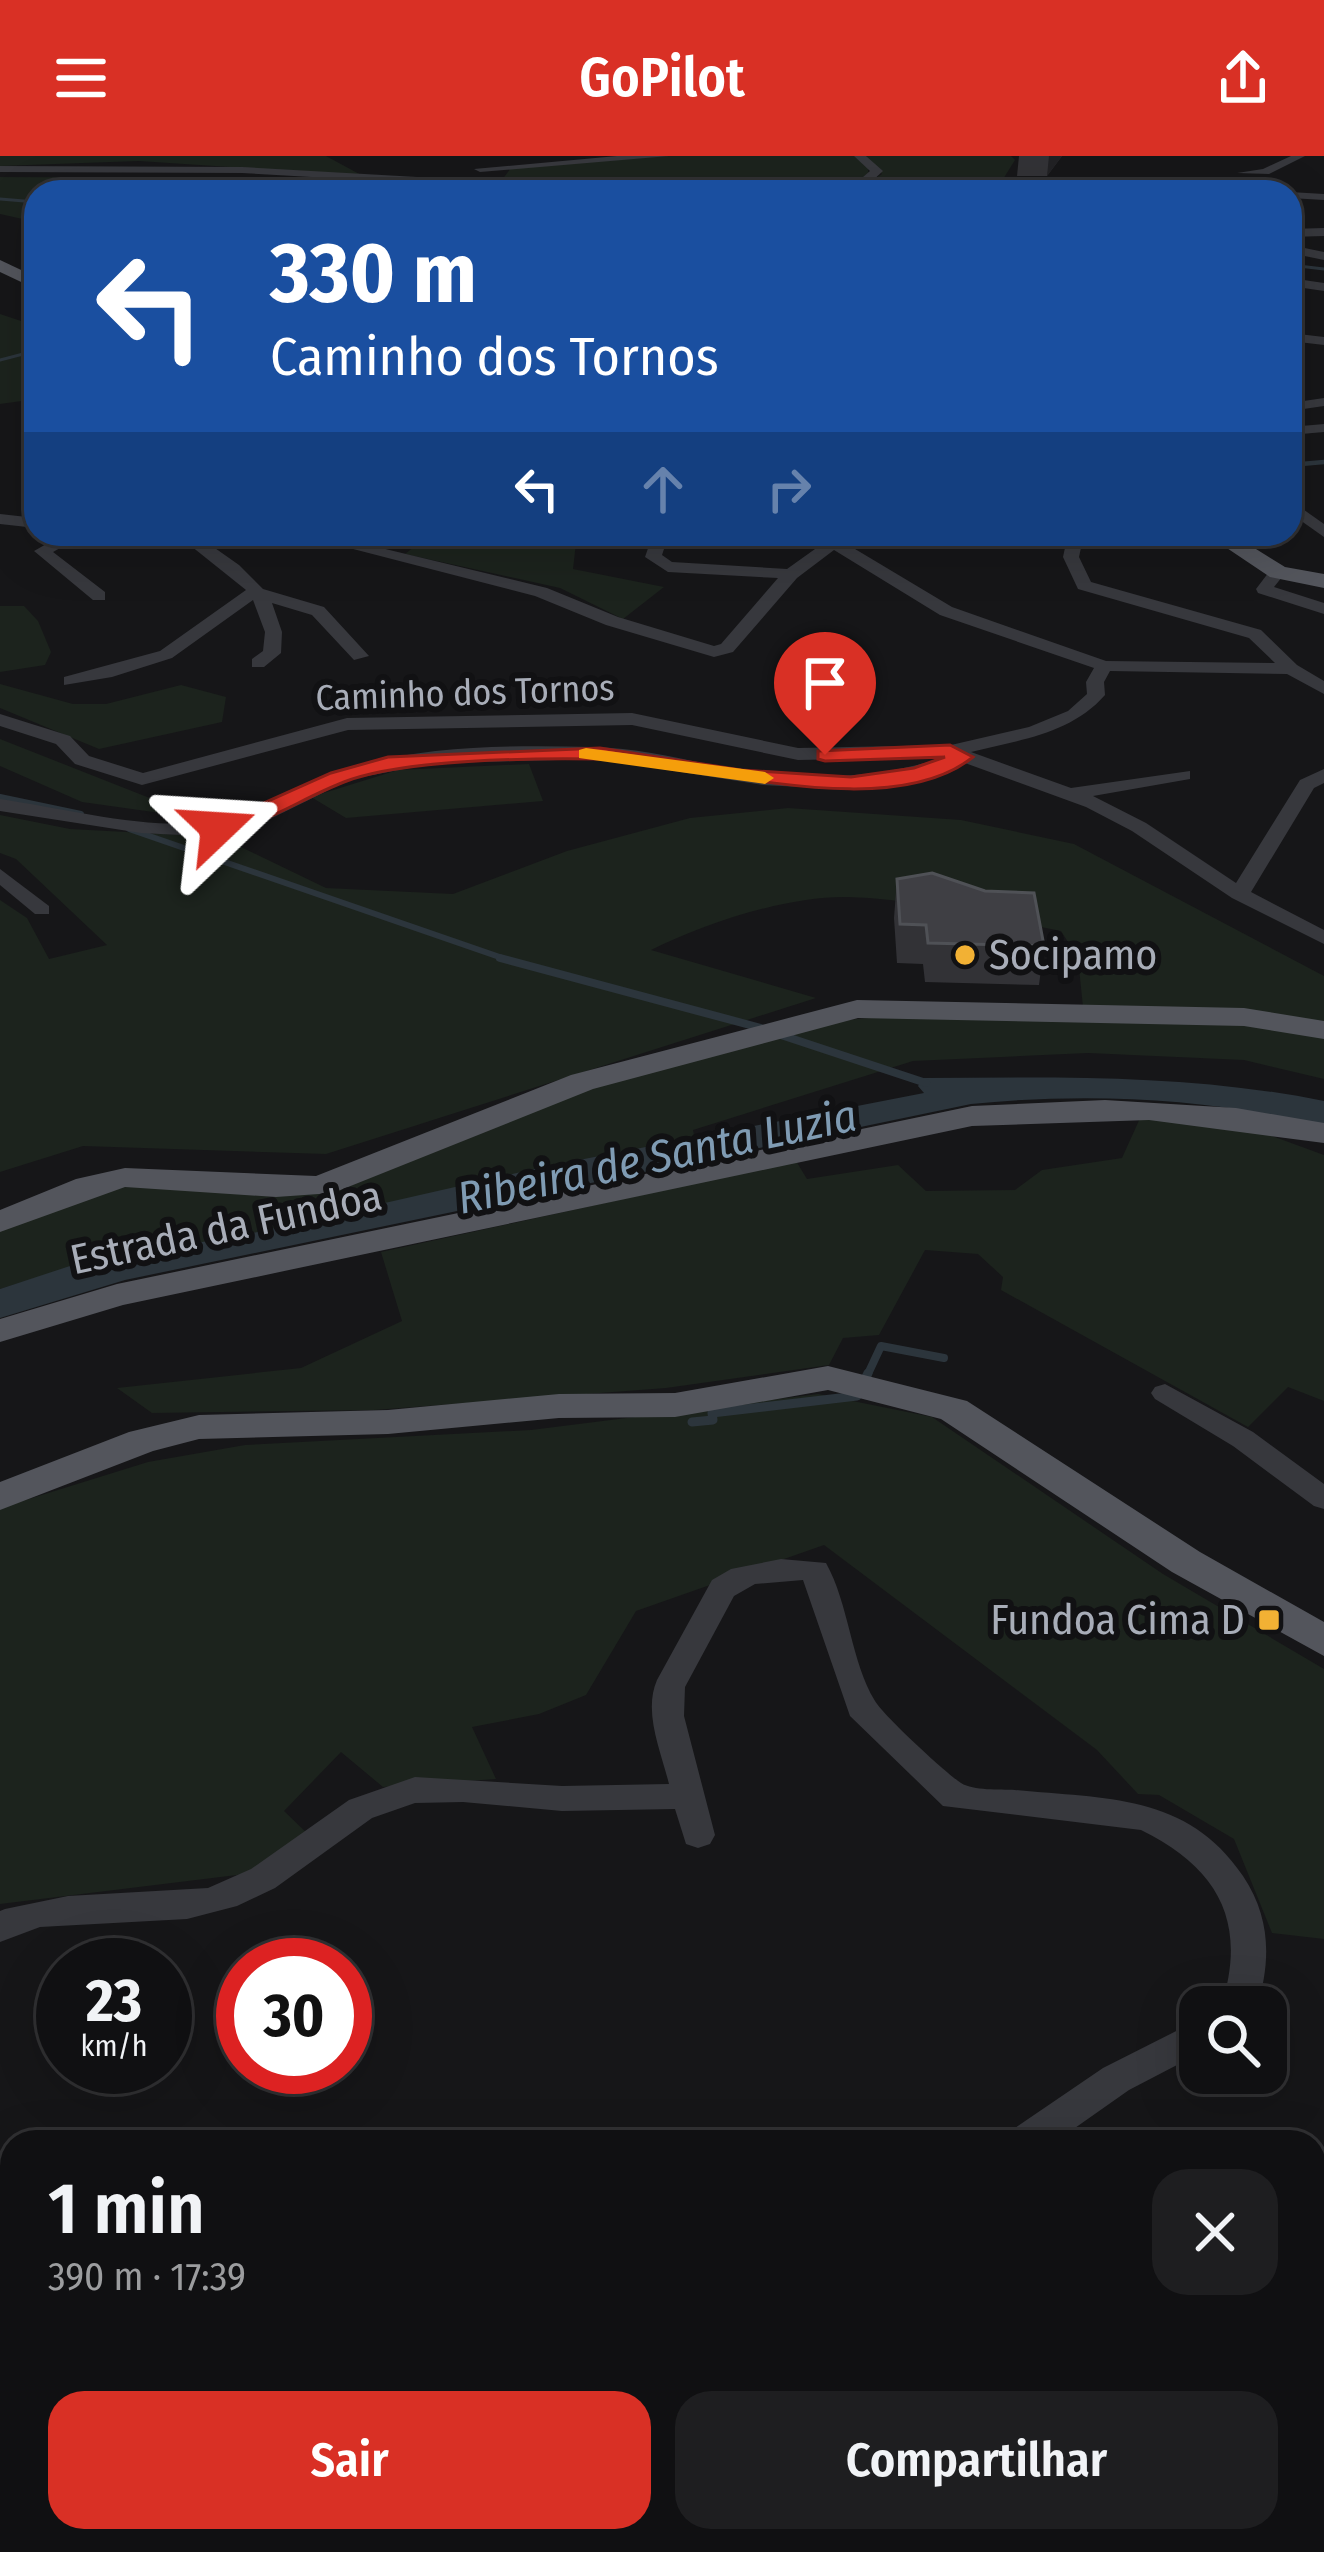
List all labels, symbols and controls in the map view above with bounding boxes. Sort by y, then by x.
icon: menu [48,45,114,111]
icon: share [1210,45,1276,111]
text: GoPilot [579,46,745,110]
text: 330 m [270,223,477,324]
icon: left [72,228,228,384]
text: Caminho dos Tornos [270,325,719,389]
icon: left [504,456,570,522]
icon: ahead [630,456,696,522]
icon: right [756,456,822,522]
pin [774,632,876,755]
icon: arrive [792,650,858,716]
street label: Caminho dos Tornos [315,666,615,720]
position arrow [155,765,281,891]
place label: Socipamo [989,930,1157,980]
marker: Socipamo [952,942,978,968]
water label: Ribeira de Santa Luzia [452,1088,862,1226]
street label: Estrada da Fundoa [66,1171,386,1285]
place label: Fundoa Cima D [990,1595,1245,1645]
marker: Fundoa Cima D [1256,1607,1282,1633]
speed limit sign: 30 [216,1938,372,2094]
text: 23 [86,1965,142,2037]
map controls [1179,1986,1287,2094]
button: search [1179,1986,1287,2094]
text: km/h [81,2028,147,2064]
text: 1 min [48,2166,205,2252]
button: close [1152,2169,1278,2295]
text: 390 m · 17:39 [48,2254,246,2300]
button: Sair [48,2391,651,2529]
button: Compartilhar [675,2391,1278,2529]

